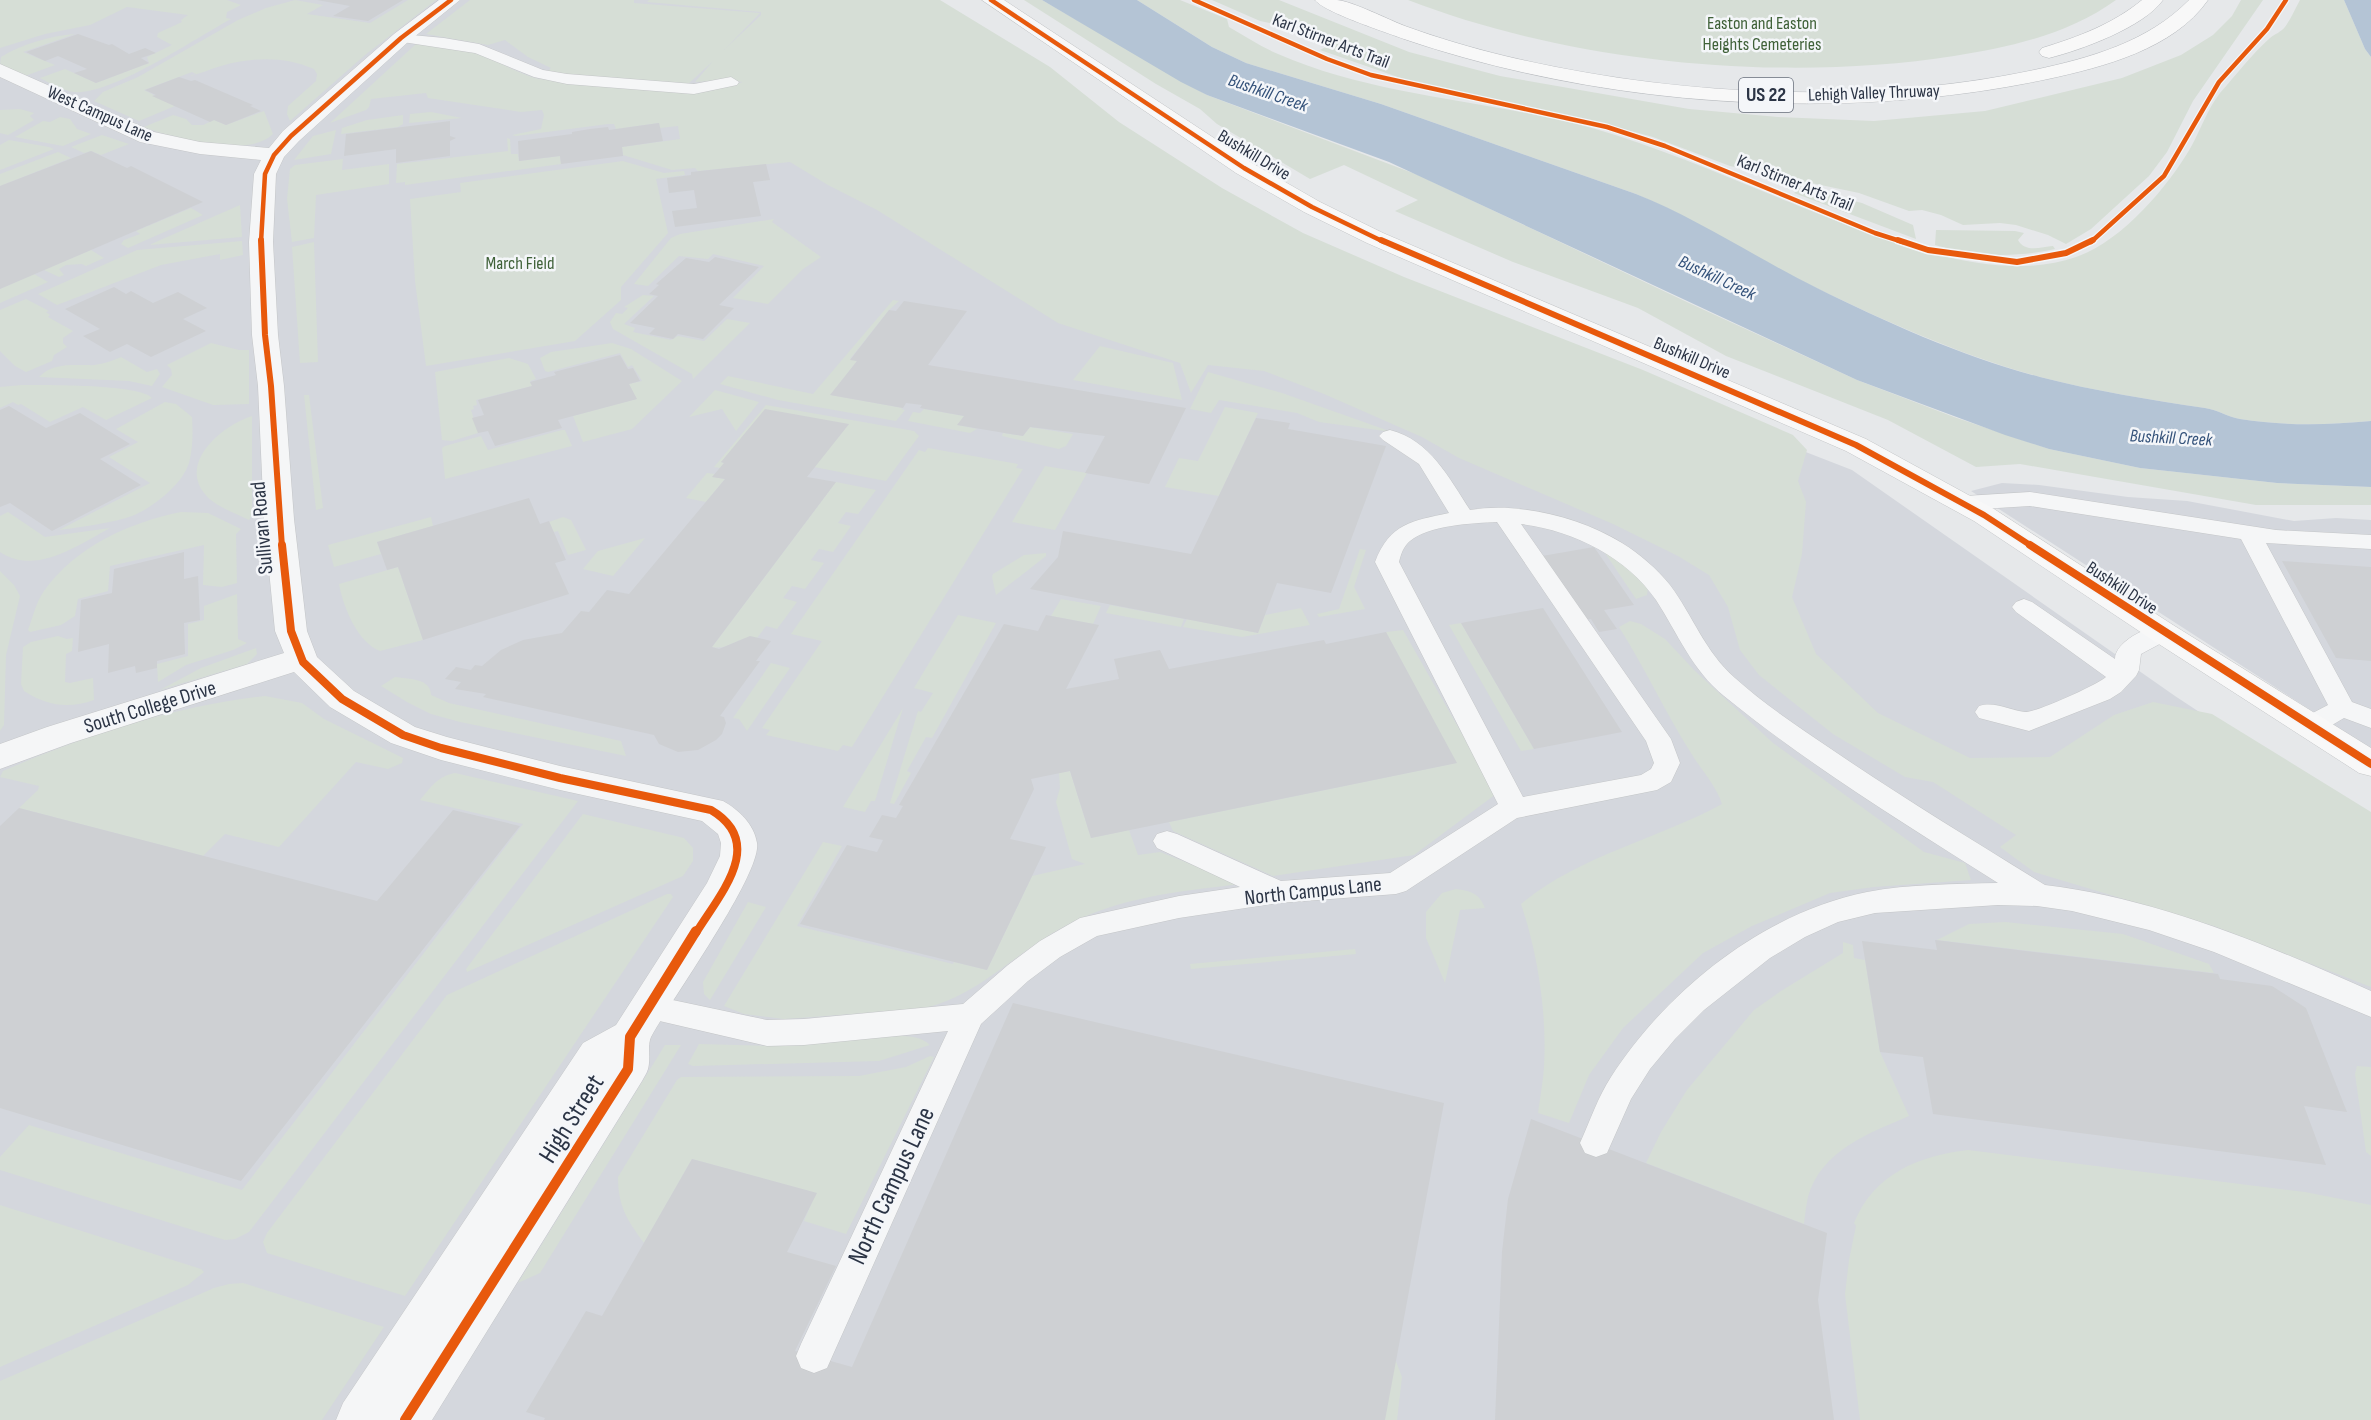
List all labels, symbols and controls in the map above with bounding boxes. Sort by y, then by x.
street label: Karl Stirner Arts Trail [1270,9,1392,73]
park label: Easton and Easton Heights Cemeteries [1703,13,1821,55]
water label: Bushkill Creek [1226,70,1312,117]
road number: US 22 [1739,78,1793,112]
street label: Lehigh Valley Thruway [1808,80,1940,106]
street label: West Campus Lane [44,81,156,147]
street label: Bushkill Drive [1214,125,1294,185]
street label: Karl Stirner Arts Trail [1734,150,1856,216]
water label: Bushkill Creek [1675,251,1760,305]
park label: March Field [486,253,554,274]
street label: Bushkill Drive [1651,333,1733,383]
water label: Bushkill Creek [2129,425,2214,451]
street label: Sullivan Road [245,481,279,575]
street label: Bushkill Drive [2082,557,2162,619]
street label: South College Drive [81,675,219,739]
street label: North Campus Lane [1243,871,1383,911]
street label: High Street [533,1069,611,1169]
street label: North Campus Lane [842,1102,942,1270]

